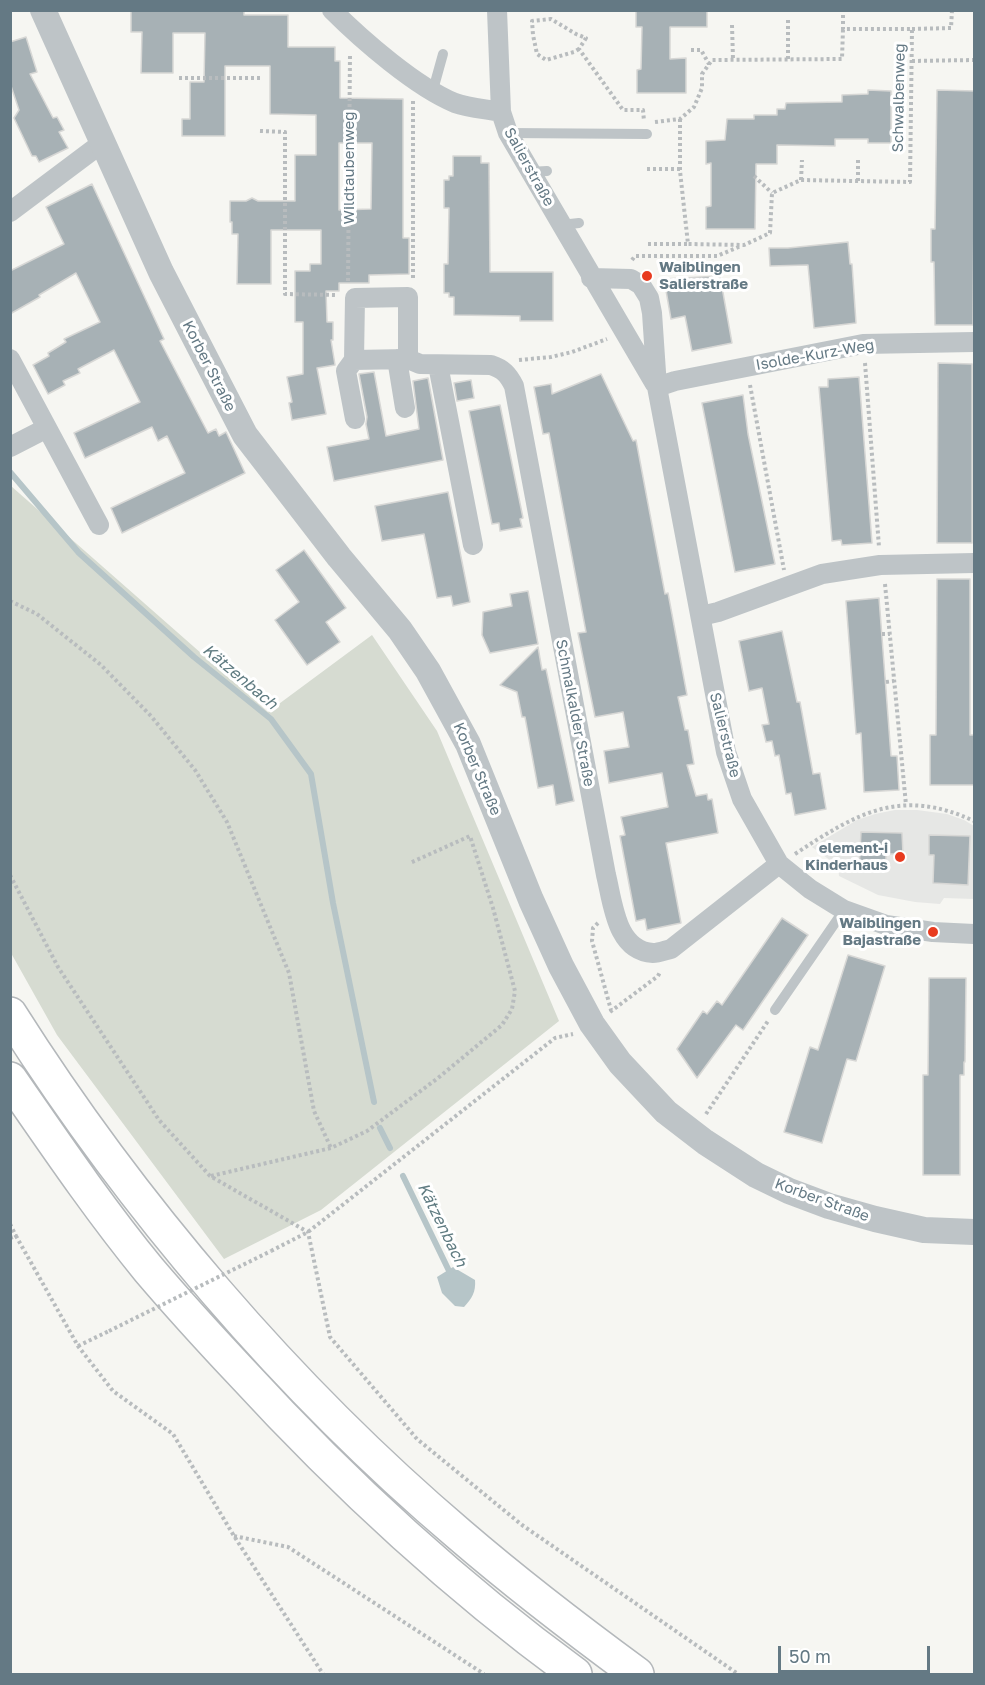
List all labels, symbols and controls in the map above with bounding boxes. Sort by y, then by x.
street label: Schwalbenweg [889,43,909,153]
street label: Wildtaubenweg [340,112,358,224]
street label: Salierstraße [500,125,558,209]
place label: Waiblingen Salierstraße [659,258,748,293]
marker: Waiblingen Salierstraße [640,269,654,283]
street label: Korber Straße [178,318,240,414]
street label: Isolde-Kurz-Weg [754,336,876,374]
street label: Schmalkalder Straße [552,638,598,788]
water label: Kätzenbach [199,640,281,714]
street label: Salierstraße [706,691,744,779]
street label: Korber Straße [449,720,505,818]
place label: element-i Kinderhaus [805,839,888,874]
marker: element-i Kinderhaus [893,850,907,864]
place label: Waiblingen Bajastraße [839,914,921,949]
marker: Waiblingen Bajastraße [926,925,940,939]
street label: Korber Straße [772,1175,872,1225]
water label: Kätzenbach [413,1180,471,1270]
scale bar [781,1634,932,1672]
text: 50 m [789,1645,831,1667]

